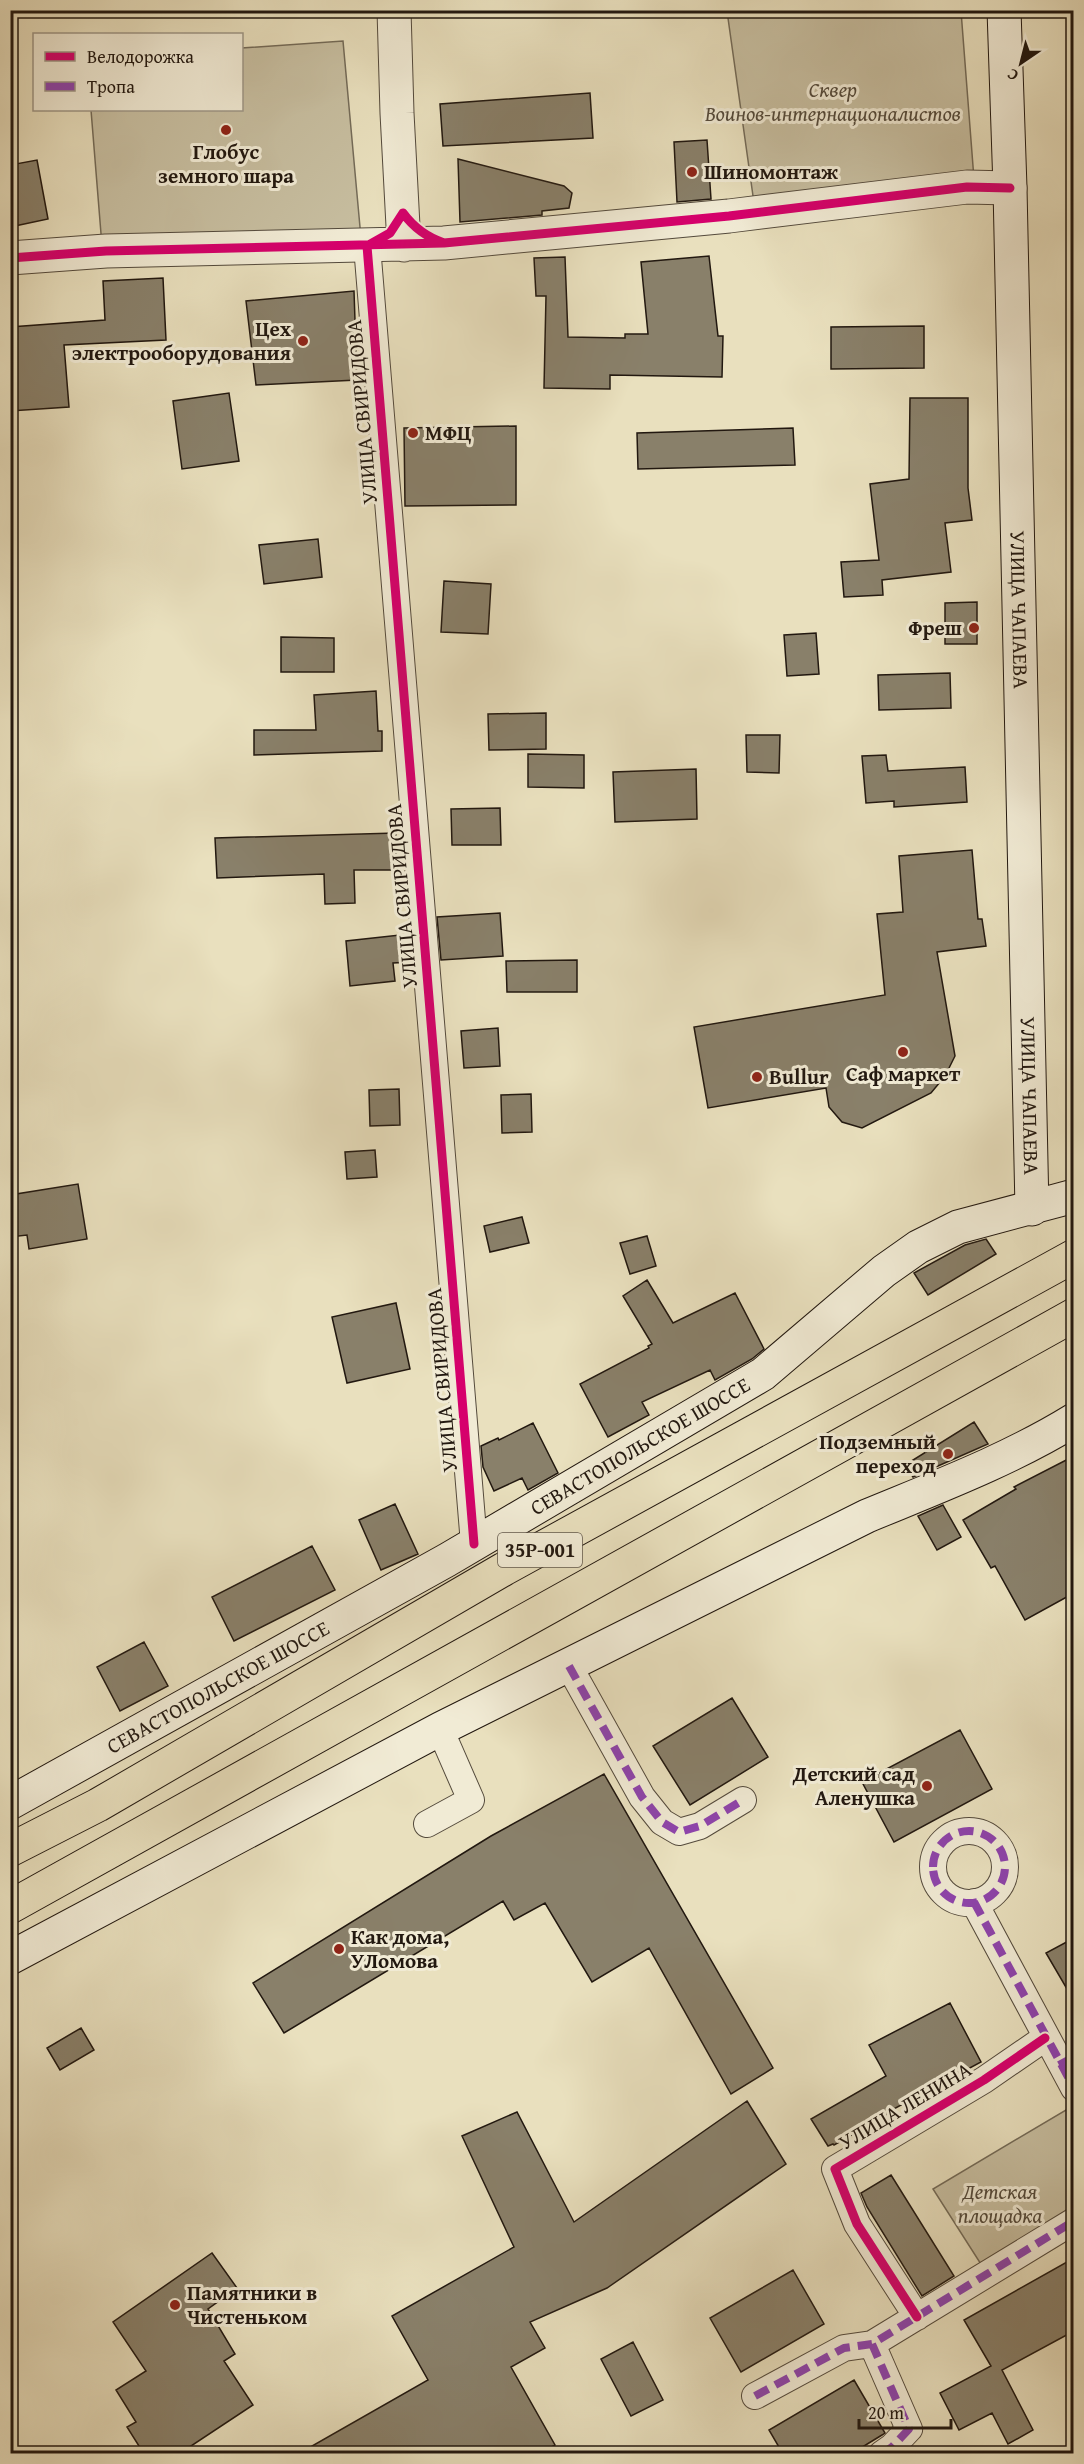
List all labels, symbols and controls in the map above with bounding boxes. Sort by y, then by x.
legend [33,33,243,111]
north arrow [991,33,1051,93]
text: Велодорожка [87,43,194,70]
text: С [1002,63,1023,88]
text: Тропа [87,73,135,100]
park label: Сквер Воинов-интернационалистов [704,74,961,129]
marker: Глобус земного шара [219,123,233,137]
place label: Глобус земного шара [158,136,294,191]
place label: Шиномонтаж [704,156,838,187]
marker: Шиномонтаж [685,165,699,179]
place label: Цех электрооборудования [72,313,291,368]
street label: УЛИЦА СВИРИДОВА [338,318,385,505]
marker: Цех электрооборудования [296,334,310,348]
place label: МФЦ [425,417,471,448]
marker: МФЦ [406,426,420,440]
street label: УЛИЦА ЧАПАЕВА [1002,530,1037,690]
place label: Фреш [908,612,962,643]
marker: Фреш [967,621,981,635]
street label: УЛИЦА СВИРИДОВА [378,802,425,989]
street label: УЛИЦА ЧАПАЕВА [1013,1016,1047,1175]
marker: Саф маркет [896,1045,910,1059]
place label: Саф маркет [846,1058,961,1089]
place label: Bullur [769,1061,829,1092]
marker: Bullur [750,1070,764,1084]
street label: УЛИЦА СВИРИДОВА [418,1286,465,1473]
street label: СЕВАСТОПОЛЬСКОЕ ШОССЕ [524,1369,756,1523]
place label: Подземный переход [819,1426,936,1481]
marker: Подземный переход [941,1447,955,1461]
road number: 35Р-001 [498,1533,582,1567]
street label: СЕВАСТОПОЛЬСКОЕ ШОССЕ [101,1612,335,1761]
place label: Детский сад Аленушка [792,1758,915,1813]
marker: Детский сад Аленушка [920,1779,934,1793]
place label: Как дома, УЛомова [351,1921,449,1976]
marker: Как дома, УЛомова [332,1942,346,1956]
street label: УЛИЦА ЛЕНИНА [832,2054,977,2157]
park label: Детская площадка [958,2176,1043,2231]
place label: Памятники в Чистеньком [187,2277,317,2332]
marker: Памятники в Чистеньком [168,2298,182,2312]
scale bar [859,2392,950,2430]
text: 20 m [868,2399,904,2426]

